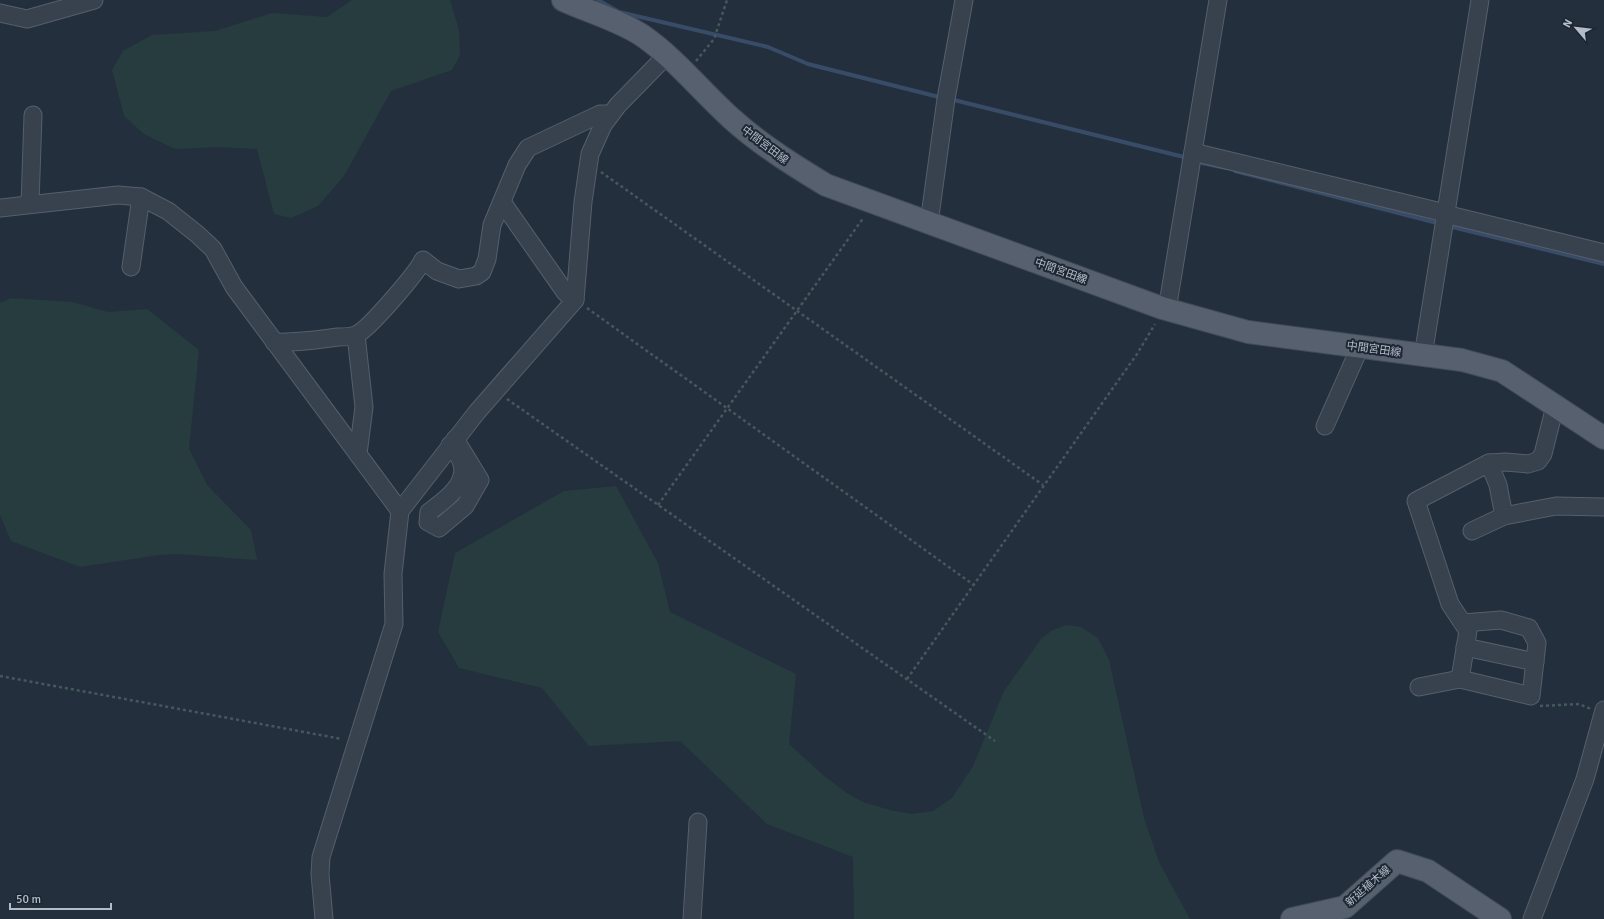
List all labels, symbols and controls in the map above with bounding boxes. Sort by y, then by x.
north arrow [1556,8,1596,48]
text: N [1560,17,1575,30]
street label: 中間宮田線 [739,123,791,167]
street label: 中間宮田線 [1033,255,1089,287]
street label: 中間宮田線 [1346,339,1402,359]
street label: 新延植木線 [1343,863,1393,909]
scale bar [10,885,111,911]
text: 50 m [16,892,41,907]

